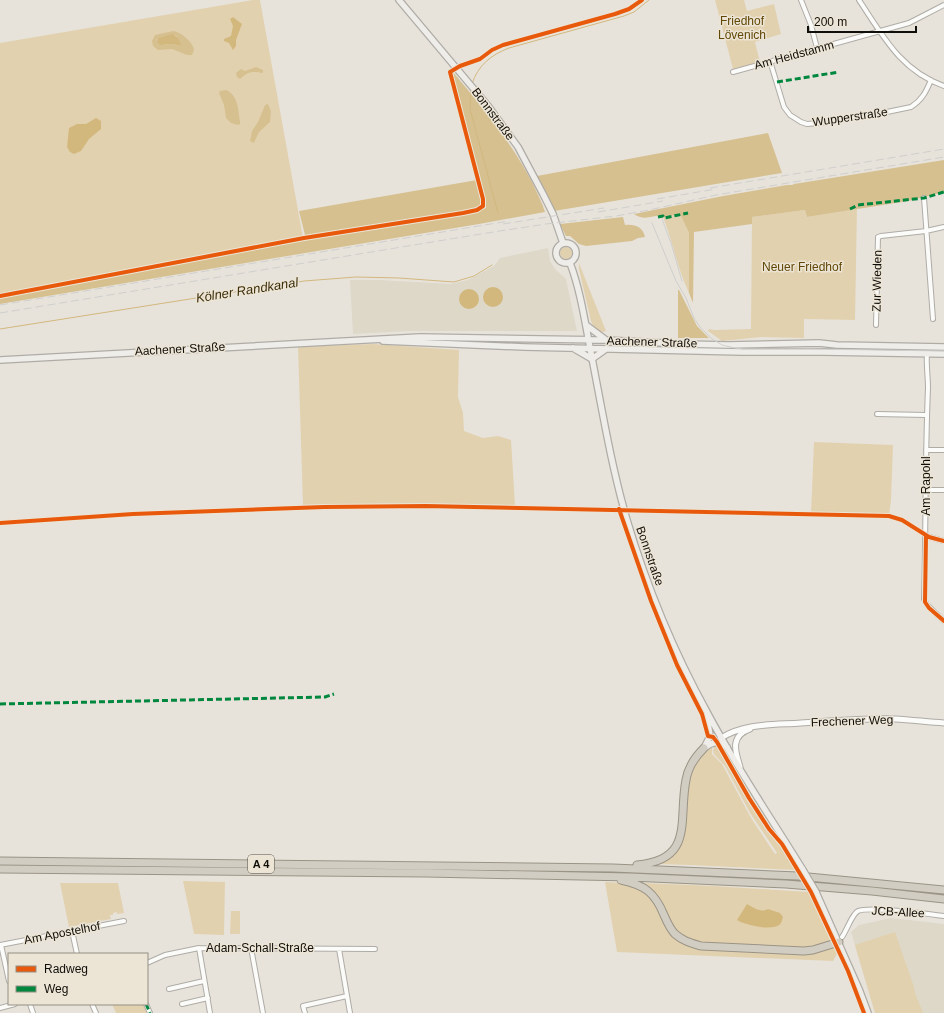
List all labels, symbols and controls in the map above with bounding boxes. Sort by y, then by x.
scale bar [808,8,916,34]
park label: Friedhof Lövenich [718,14,766,42]
text: 200 m [814,15,847,29]
street label: Am Heidstamm [753,38,835,72]
street label: Bonnstraße [469,85,517,143]
street label: Wupperstraße [811,105,889,129]
street label: Zur Wieden [869,250,885,312]
park label: Neuer Friedhof [762,260,843,274]
water label: Kölner Randkanal [195,274,300,305]
street label: Aachener Straße [606,333,698,351]
street label: Aachener Straße [134,340,226,358]
street label: Am Rapohl [919,456,933,516]
street label: Bonnstraße [633,524,667,588]
street label: Frechener Weg [811,713,893,729]
road number: A 4 [248,855,274,873]
street label: JCB-Allee [871,904,925,920]
street label: Am Apostelhof [23,919,102,947]
street label: Adam-Schall-Straße [206,941,314,955]
legend [8,953,148,1005]
text: Radweg [44,962,88,976]
text: Weg [44,982,68,996]

